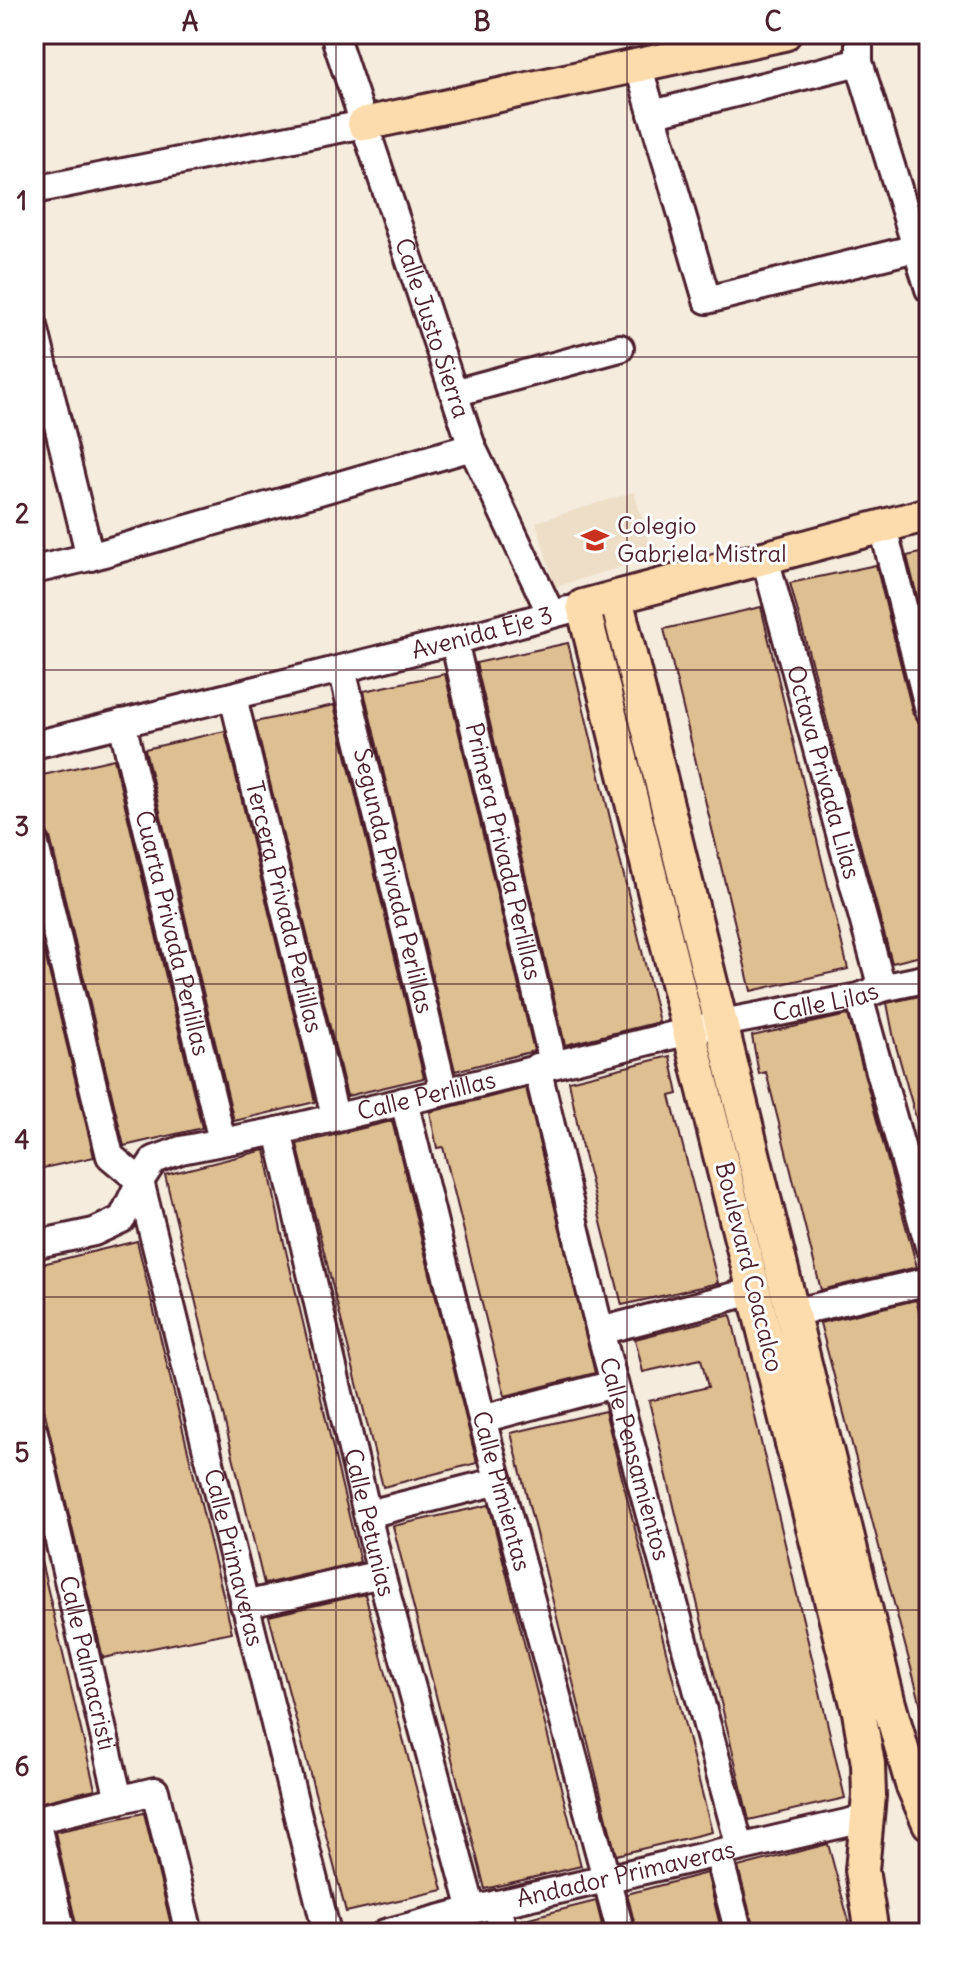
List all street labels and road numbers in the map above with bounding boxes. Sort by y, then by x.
street label: Calle Justo Sierra [389,234,477,422]
street label: Avenida Eje 3 [408,599,556,665]
street label: Octava Privada Lilas [781,662,868,882]
street label: Primera Privada Perlillas [460,719,549,983]
street label: Segunda Privada Perlillas [348,745,441,1016]
street label: Tercera Privada Perlillas [240,778,330,1035]
street label: Cuarta Privada Perlillas [129,807,217,1058]
street label: Calle Lilas [770,975,882,1027]
street label: Calle Perlillas [354,1064,498,1126]
street label: Boulevard Coacalco [709,1159,791,1375]
street label: Calle Pensamientos [594,1354,678,1564]
street label: Calle Pimientas [466,1407,538,1574]
street label: Calle Petunias [338,1445,402,1600]
street label: Calle Primaveras [198,1465,271,1649]
street label: Calle Palmacristi [54,1573,123,1753]
street label: Andador Primaveras [514,1833,738,1913]

